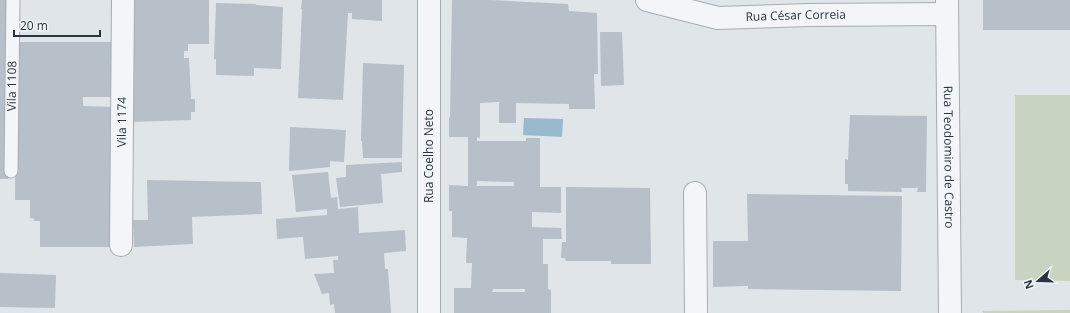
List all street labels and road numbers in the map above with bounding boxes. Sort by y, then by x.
street label: Rua César Correia [745,6,846,25]
street label: Vila 1108 [3,61,20,111]
street label: Rua Teodomiro de Castro [940,86,958,228]
street label: Vila 1174 [113,97,130,147]
street label: Rua Coelho Neto [420,109,437,203]

